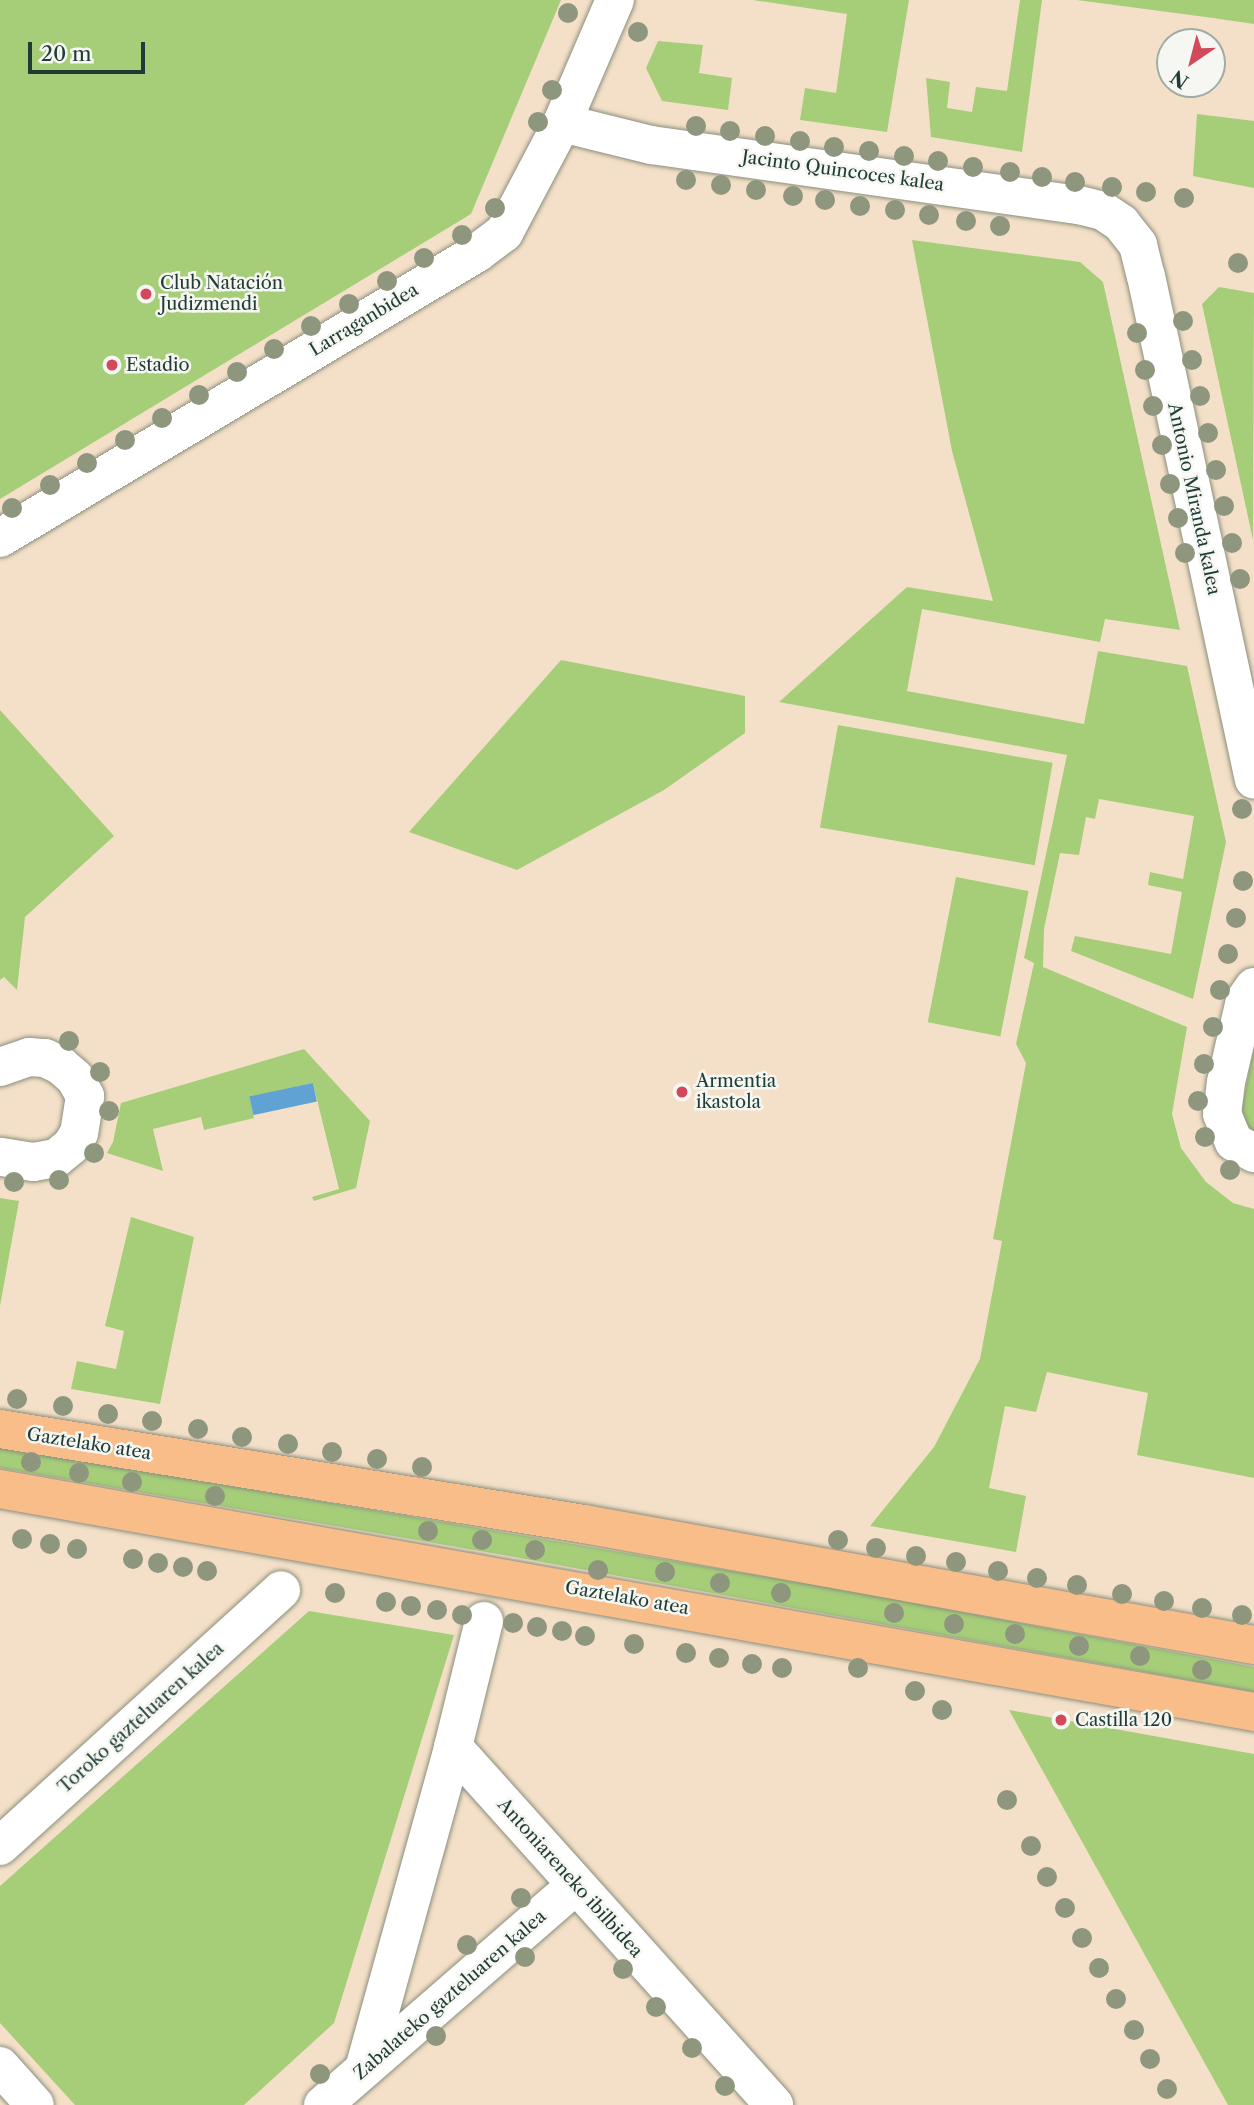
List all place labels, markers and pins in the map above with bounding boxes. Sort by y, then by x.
place label: Club Natación Judizmendi [160,273,283,316]
marker: Club Natación Judizmendi [138,286,154,302]
place label: Estadio [126,354,189,376]
marker: Estadio [104,357,120,373]
place label: Armentia ikastola [696,1071,776,1114]
marker: Armentia ikastola [674,1084,690,1100]
place label: Castilla 120 [1075,1709,1172,1731]
marker: Castilla 120 [1053,1712,1069,1728]

